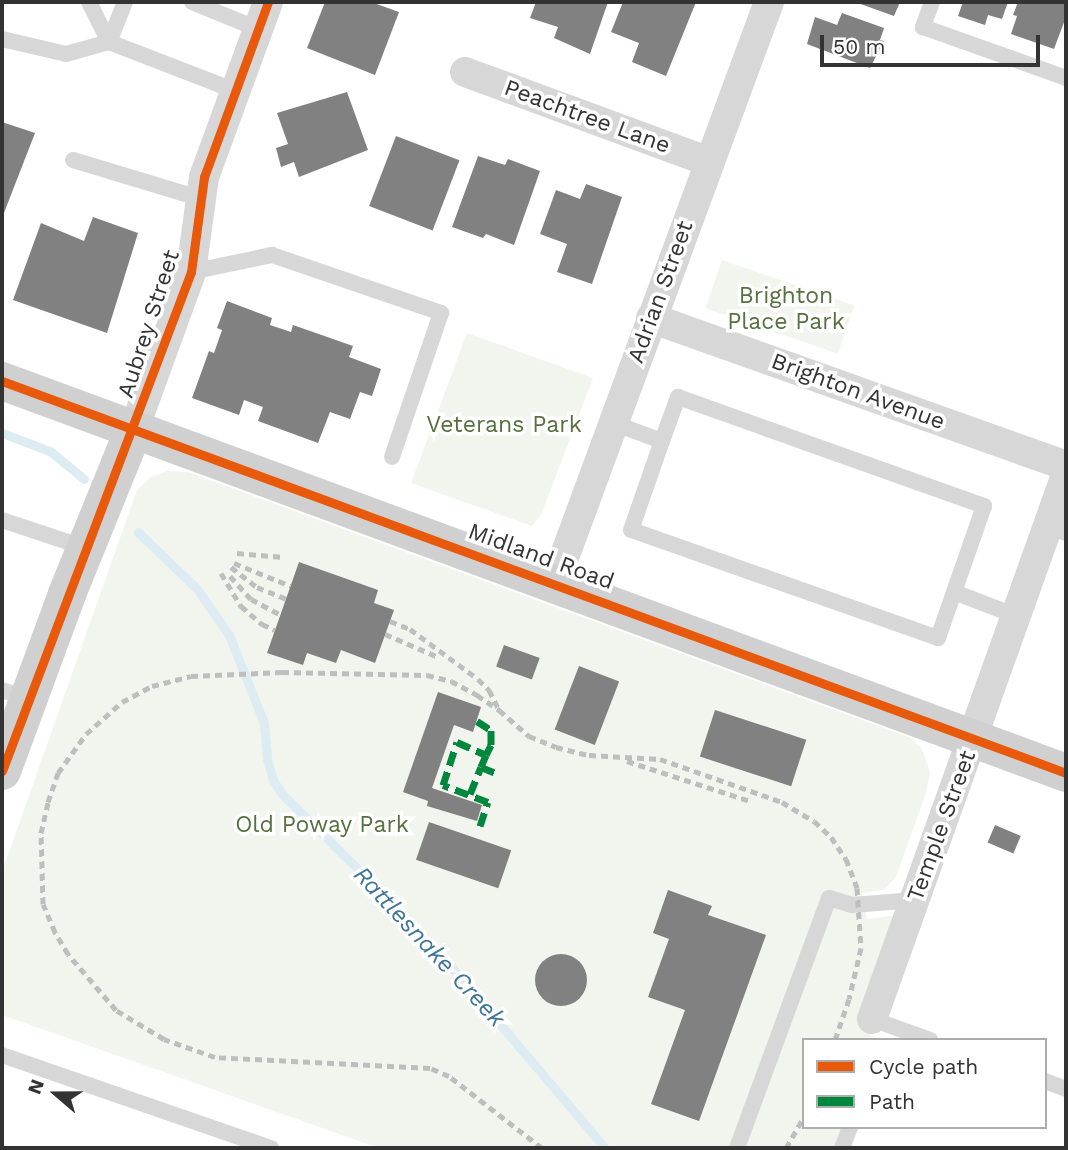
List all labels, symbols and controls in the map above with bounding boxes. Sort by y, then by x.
scale bar [823,21,1044,65]
text: 50 m [833,34,885,59]
street label: Peachtree Lane [500,74,674,160]
street label: Adrian Street [623,217,699,367]
street label: Aubrey Street [112,246,186,402]
park label: Brighton Place Park [727,282,845,336]
street label: Brighton Avenue [767,348,949,436]
park label: Veterans Park [426,411,582,439]
street label: Midland Road [464,518,618,596]
street label: Temple Street [902,747,982,905]
park label: Old Poway Park [235,811,409,839]
water label: Rattlesnake Creek [347,861,511,1033]
legend [802,1038,1047,1129]
text: Cycle path [869,1054,978,1079]
north arrow [21,1059,91,1129]
text: N [23,1076,49,1097]
text: Path [869,1089,915,1114]

